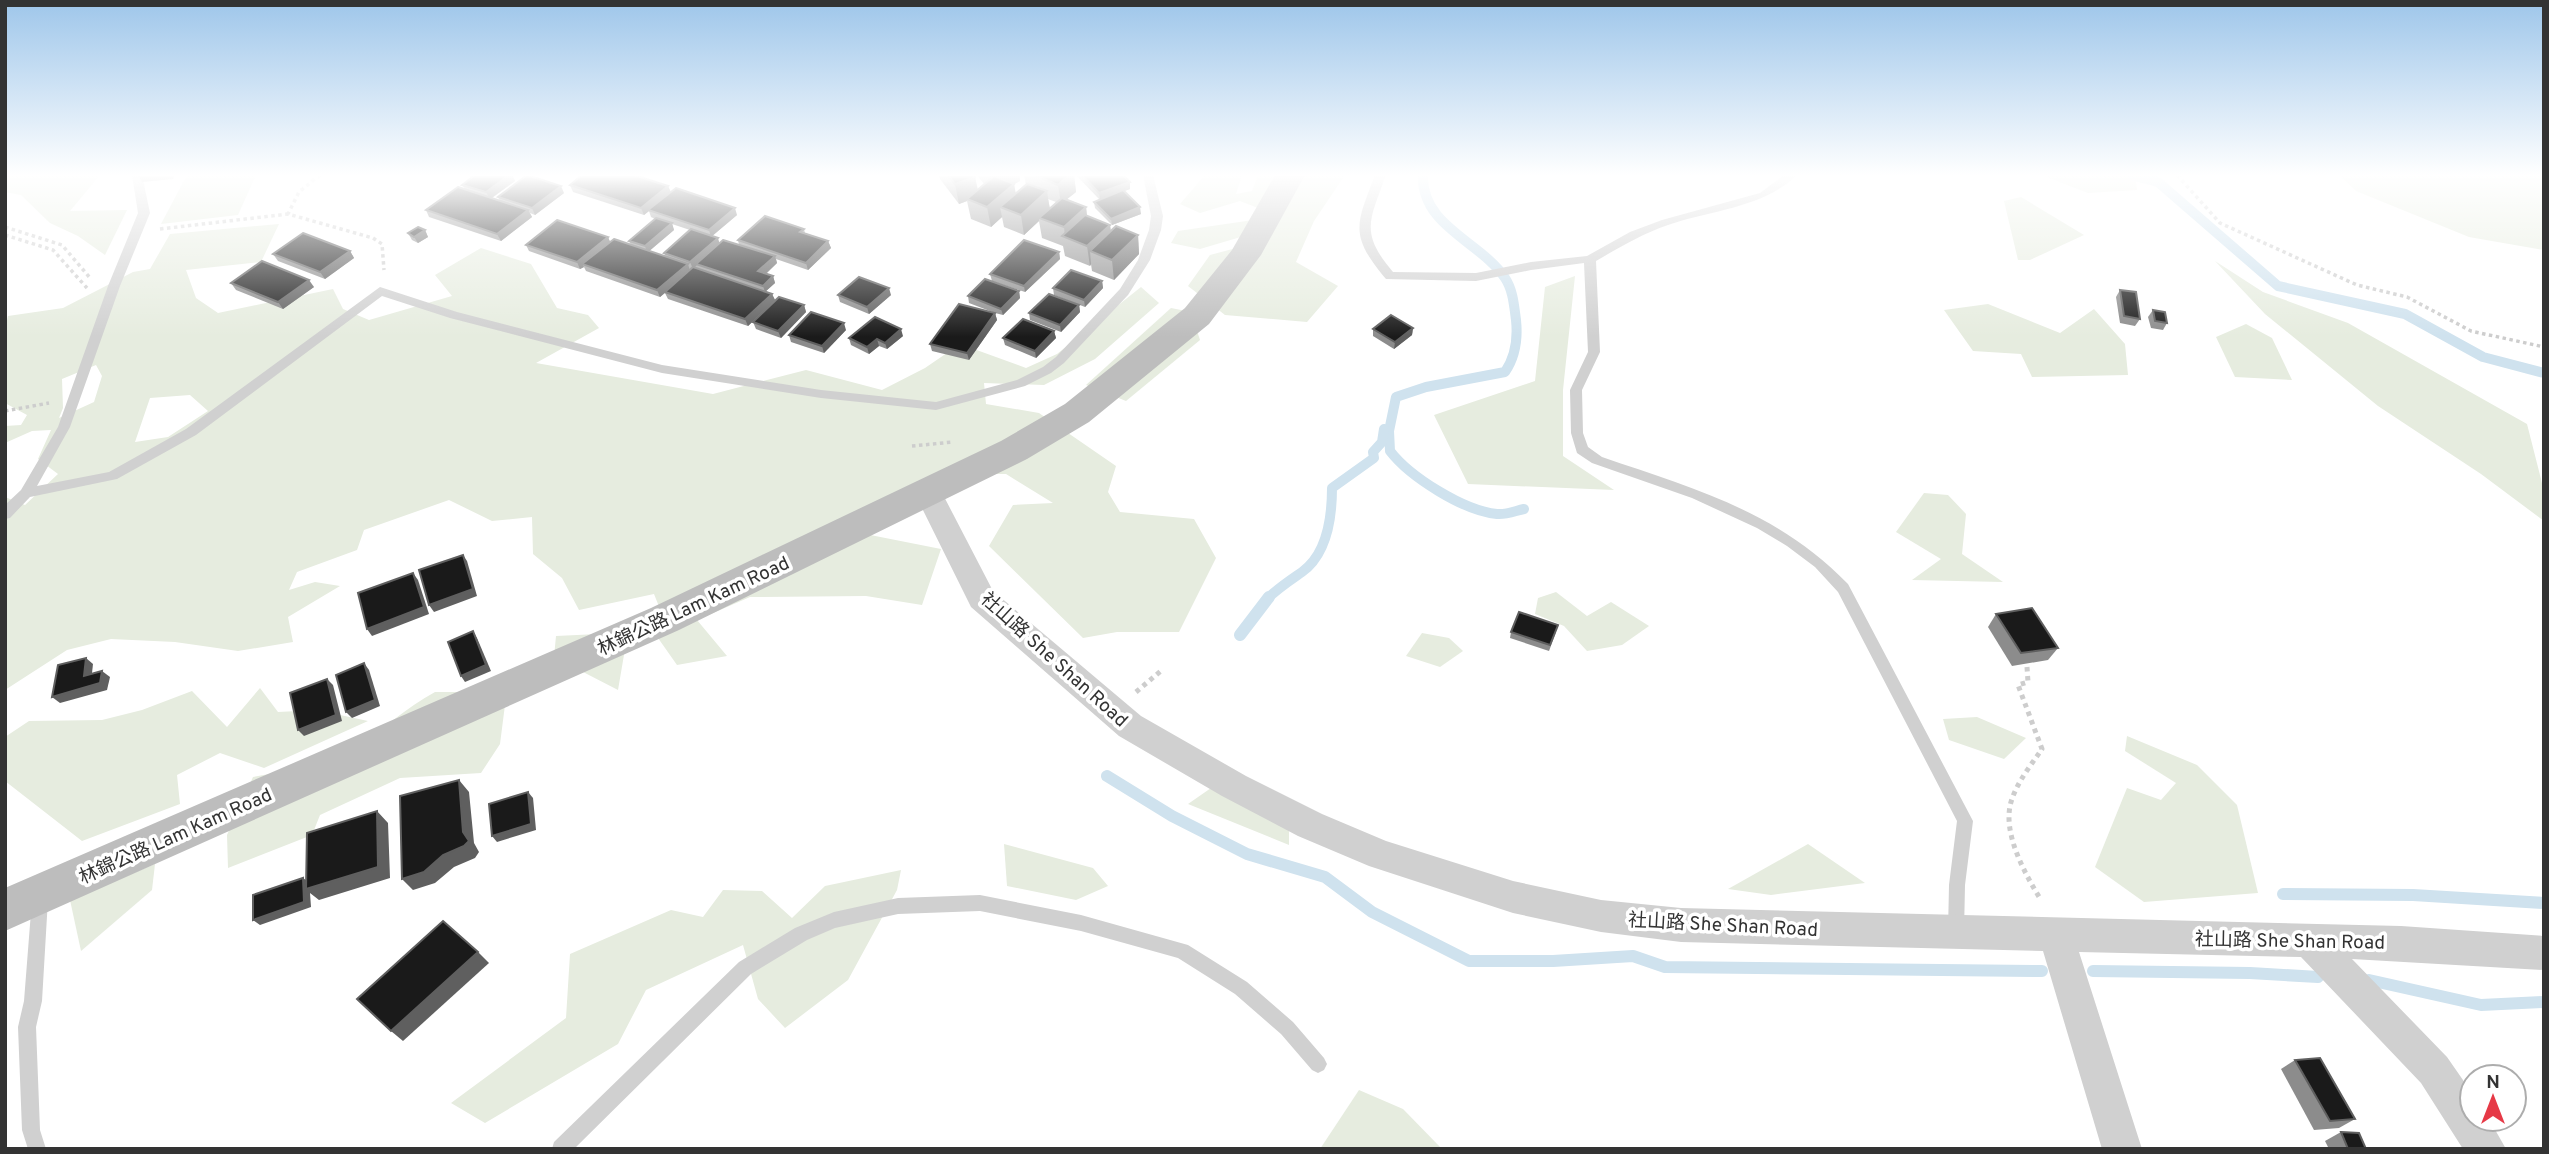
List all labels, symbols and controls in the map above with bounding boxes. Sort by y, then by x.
street label: 林錦公路 Lam Kam Road [594,552,794,662]
street label: 社山路 She Shan Road [975,588,1132,733]
street label: 林錦公路 Lam Kam Road [75,783,276,890]
street label: 社山路 She Shan Road [1627,909,1818,943]
street label: 社山路 She Shan Road [2195,928,2385,956]
north arrow [2458,1063,2528,1133]
text: N [2486,1071,2500,1095]

